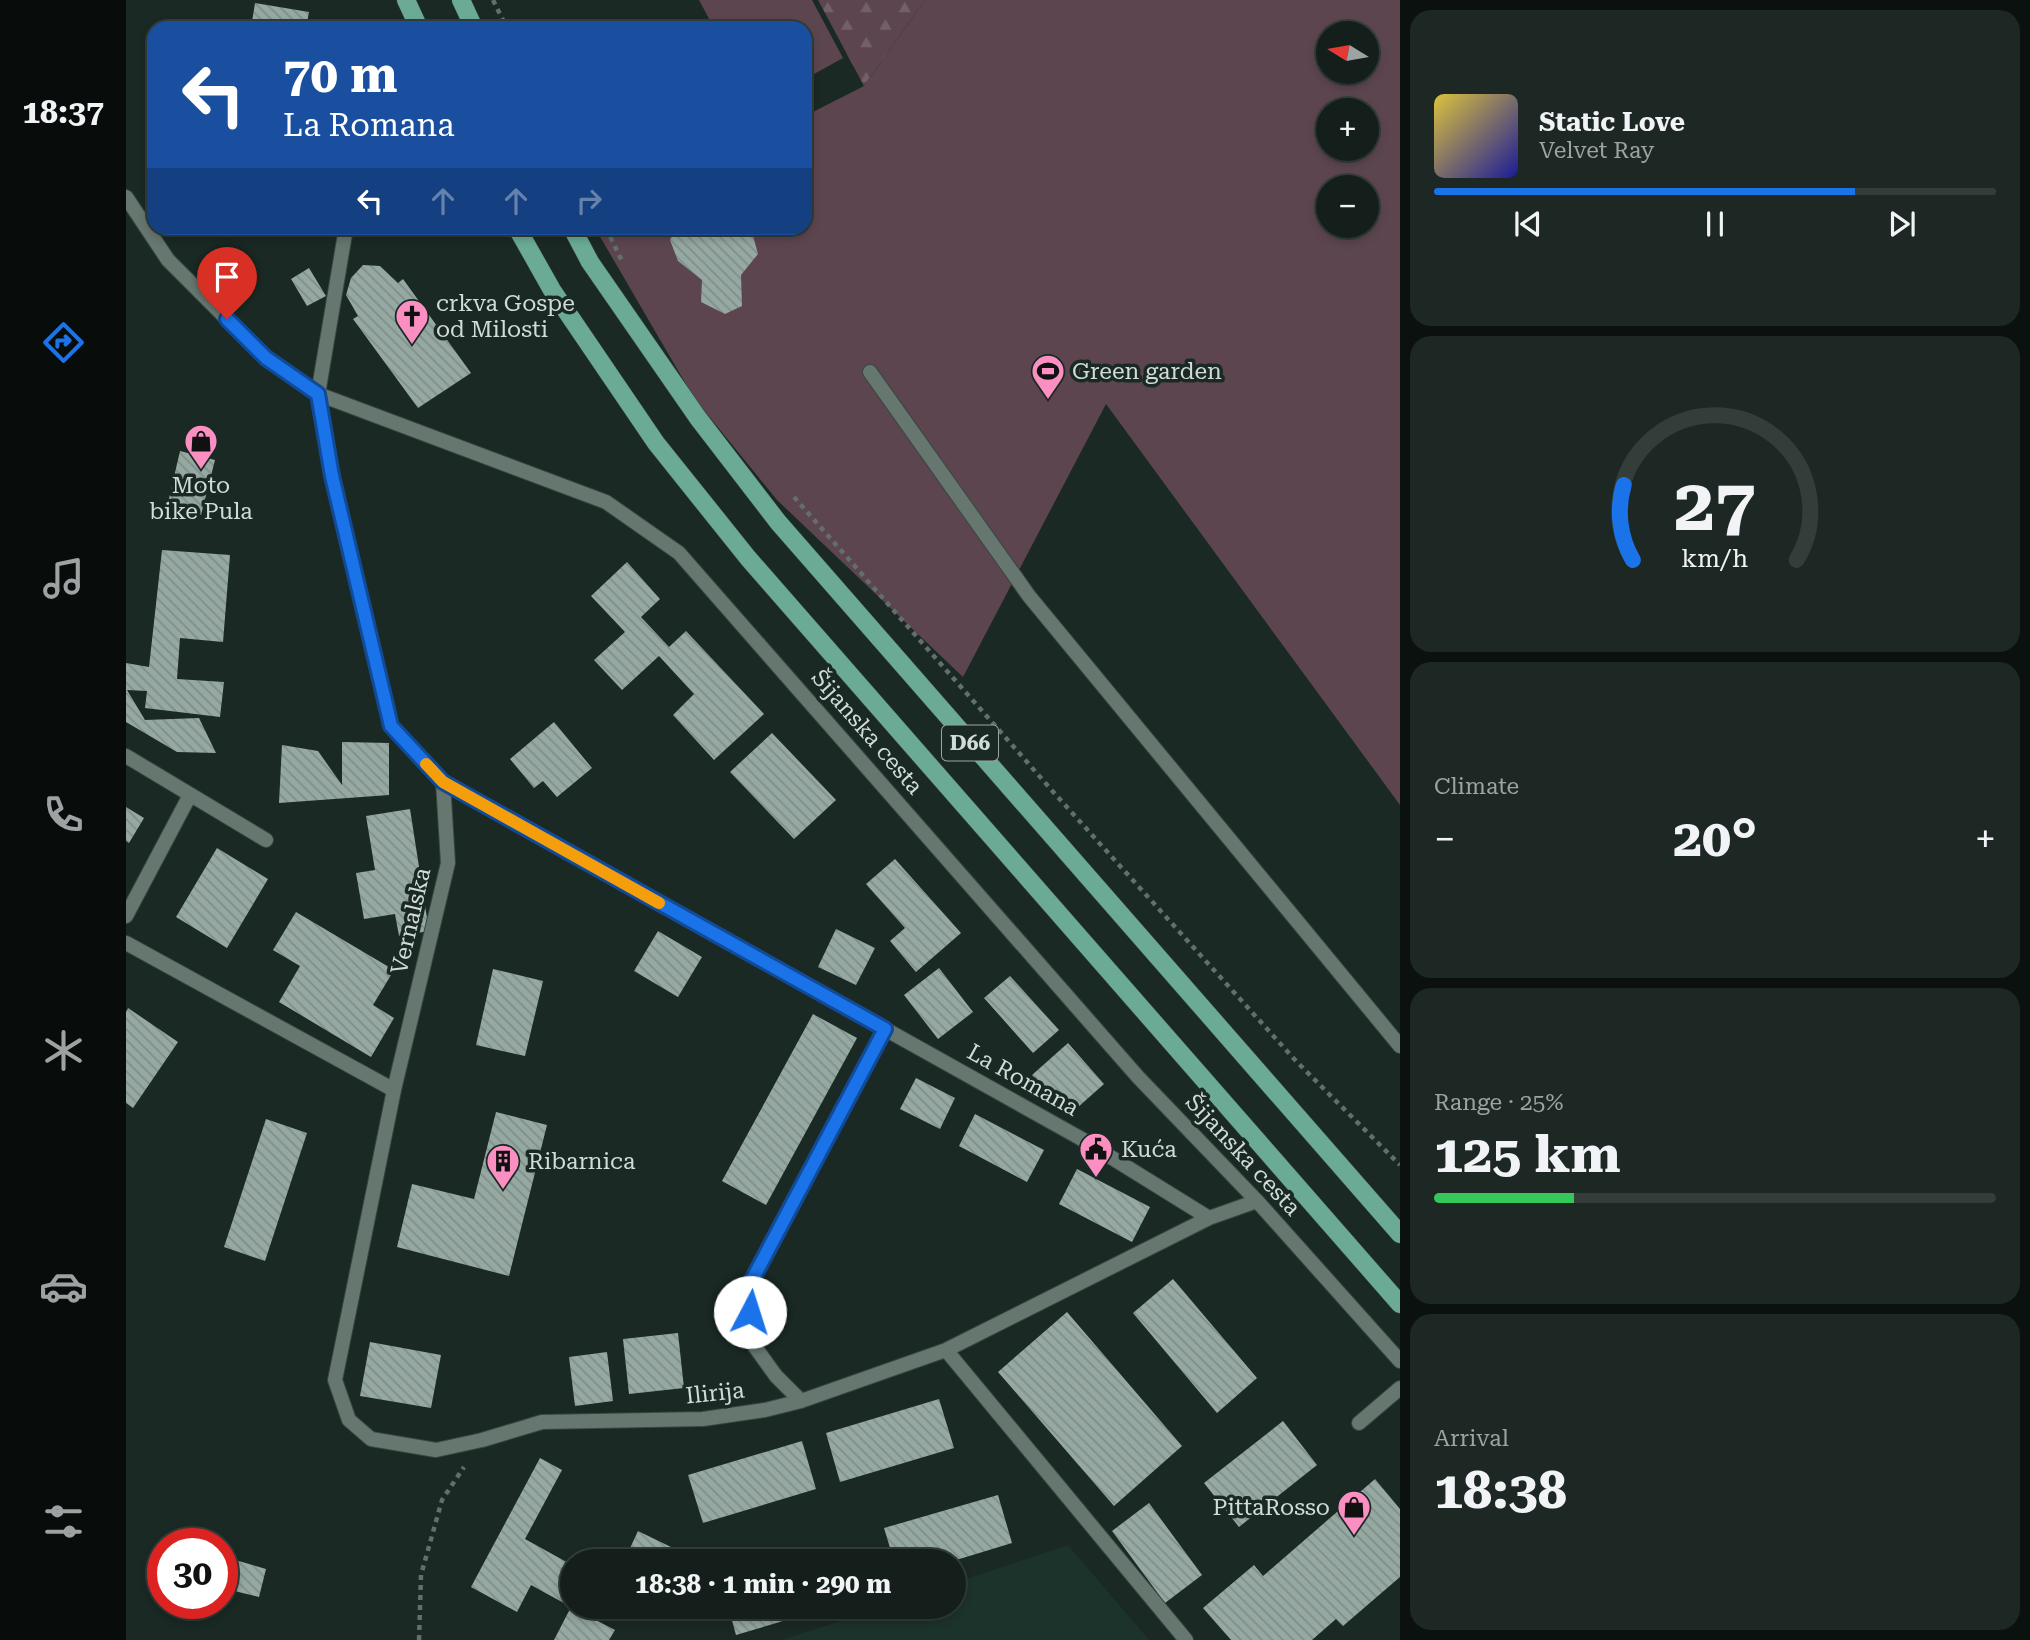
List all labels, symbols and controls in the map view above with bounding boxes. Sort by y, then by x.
north arrow [1316,21,1379,84]
map controls [1316,21,1379,238]
text: 70 m [283,47,398,104]
icon: left [168,49,259,140]
text: 18:37 [22,93,104,131]
button: + [1316,98,1379,161]
text: La Romana [283,106,455,144]
text: Static Love [1539,107,1685,137]
text: Velvet Ray [1539,137,1654,164]
button: − [1316,175,1379,238]
icon: left [351,182,389,220]
icon: ahead [424,182,462,220]
icon: ahead [497,182,535,220]
icon: right [570,182,608,220]
icon: previous [1509,205,1547,243]
icon: pause [1696,205,1734,243]
icon: next [1883,205,1921,243]
pin [197,247,257,319]
icon: arrive [208,258,246,296]
place label: crkva Gospe od Milosti [436,290,575,343]
church icon: crkva Gospe od Milosti [393,297,431,346]
icon: directions [39,318,88,367]
sports icon: Green garden [1029,352,1067,401]
place label: Green garden [1072,358,1222,385]
shop icon: Moto bike Pula [182,422,220,471]
text: 27 [1674,463,1756,548]
place label: Moto bike Pula [149,472,253,525]
text: km/h [1682,544,1748,573]
icon: music [39,554,88,603]
street label: Šijanska cesta [806,664,929,800]
road number: D66 [942,726,998,760]
text: Climate [1434,773,1519,800]
icon: phone [39,790,88,839]
text: 20° [1673,808,1757,869]
text: − [1434,817,1455,861]
text: + [1975,817,1996,861]
street label: Vernalska [386,865,436,977]
icon: climate [39,1026,88,1075]
street label: La Romana [963,1038,1084,1122]
street label: Šijanska cesta [1180,1089,1306,1222]
text: Range · 25% [1434,1089,1563,1116]
text: 125 km [1434,1124,1621,1185]
public building icon: Kuća [1077,1130,1115,1179]
place label: Kuća [1121,1136,1177,1163]
building icon: Ribarnica [484,1142,522,1191]
place label: Ribarnica [528,1148,636,1175]
icon: car [39,1262,88,1311]
position arrow [713,1275,787,1349]
street label: Ilirija [684,1376,746,1410]
text: Arrival [1434,1425,1509,1452]
text: 18:38 [1434,1460,1567,1521]
shop icon: PittaRosso [1335,1488,1373,1537]
place label: PittaRosso [1213,1494,1330,1521]
icon: filters [39,1497,88,1546]
speed limit sign: 30 [147,1528,238,1619]
text: 18:38 · 1 min · 290 m [635,1569,891,1599]

